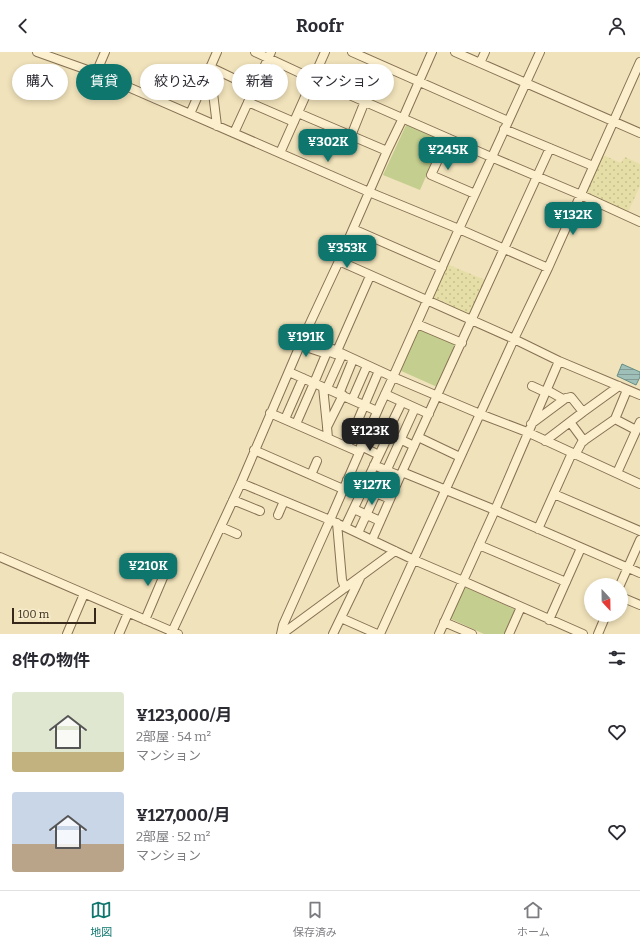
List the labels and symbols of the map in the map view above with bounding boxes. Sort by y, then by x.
pin: ¥302K [300,129,356,163]
pin: ¥245K [420,137,476,171]
pin: ¥132K [545,202,601,236]
pin: ¥353K [319,235,375,269]
pin: ¥191K [278,324,334,358]
pin: ¥123K [342,418,398,452]
pin: ¥127K [344,472,400,506]
pin: ¥210K [120,553,176,587]
north arrow [584,578,628,622]
scale bar [12,606,96,625]

